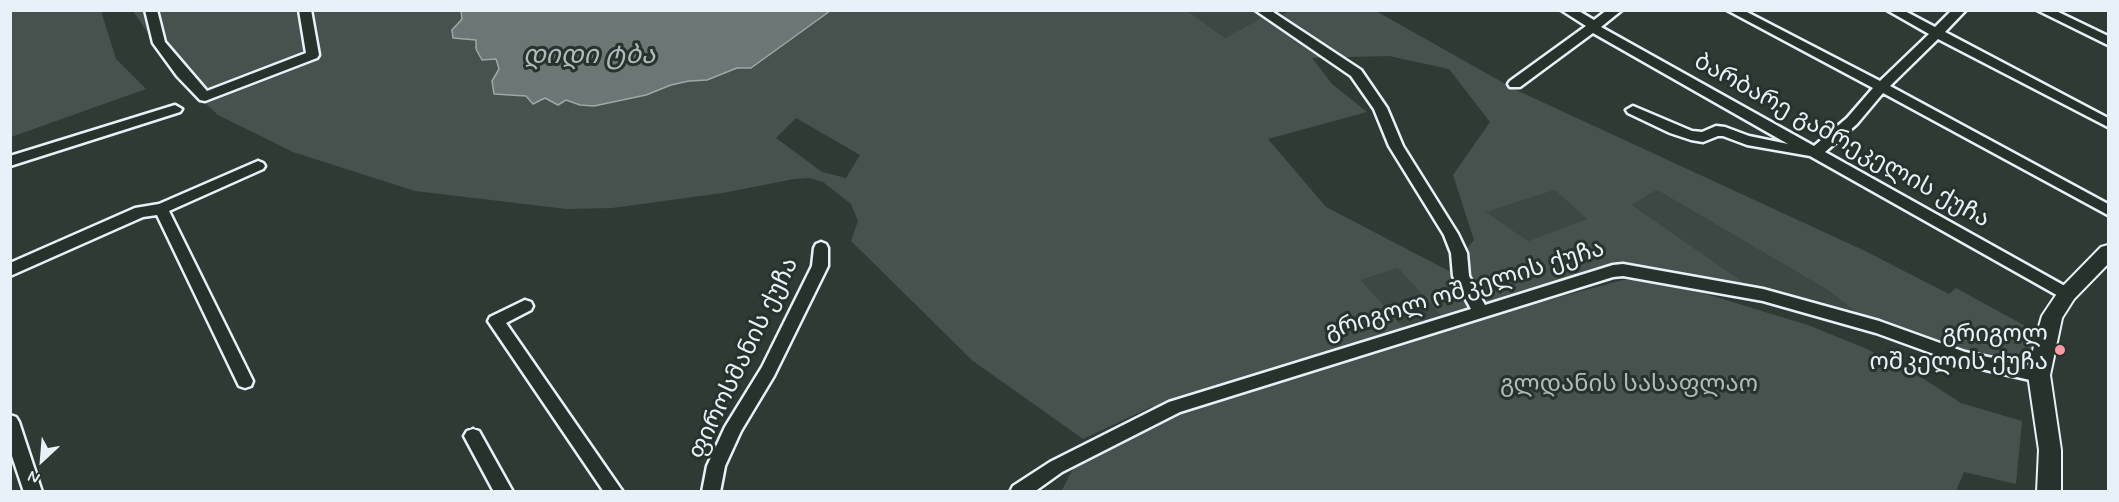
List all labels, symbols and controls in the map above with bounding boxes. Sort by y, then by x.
water label: დიდი ტბა [523,42,655,74]
street label: ბარბარე გამრეკელის ქუჩა [1688,49,1994,235]
street label: გრიგოლ ოშკელის ქუჩა [1322,236,1608,348]
street label: ფიროსმანის ქუჩა [684,254,806,464]
place label: გრიგოლ ოშკელის ქუჩა [1870,322,2048,378]
marker: გრიგოლ ოშკელის ქუჩა [2053,343,2067,357]
park label: გლდანის სასაფლაო [1500,372,1758,400]
north arrow [12,430,72,490]
text: N [24,465,43,488]

